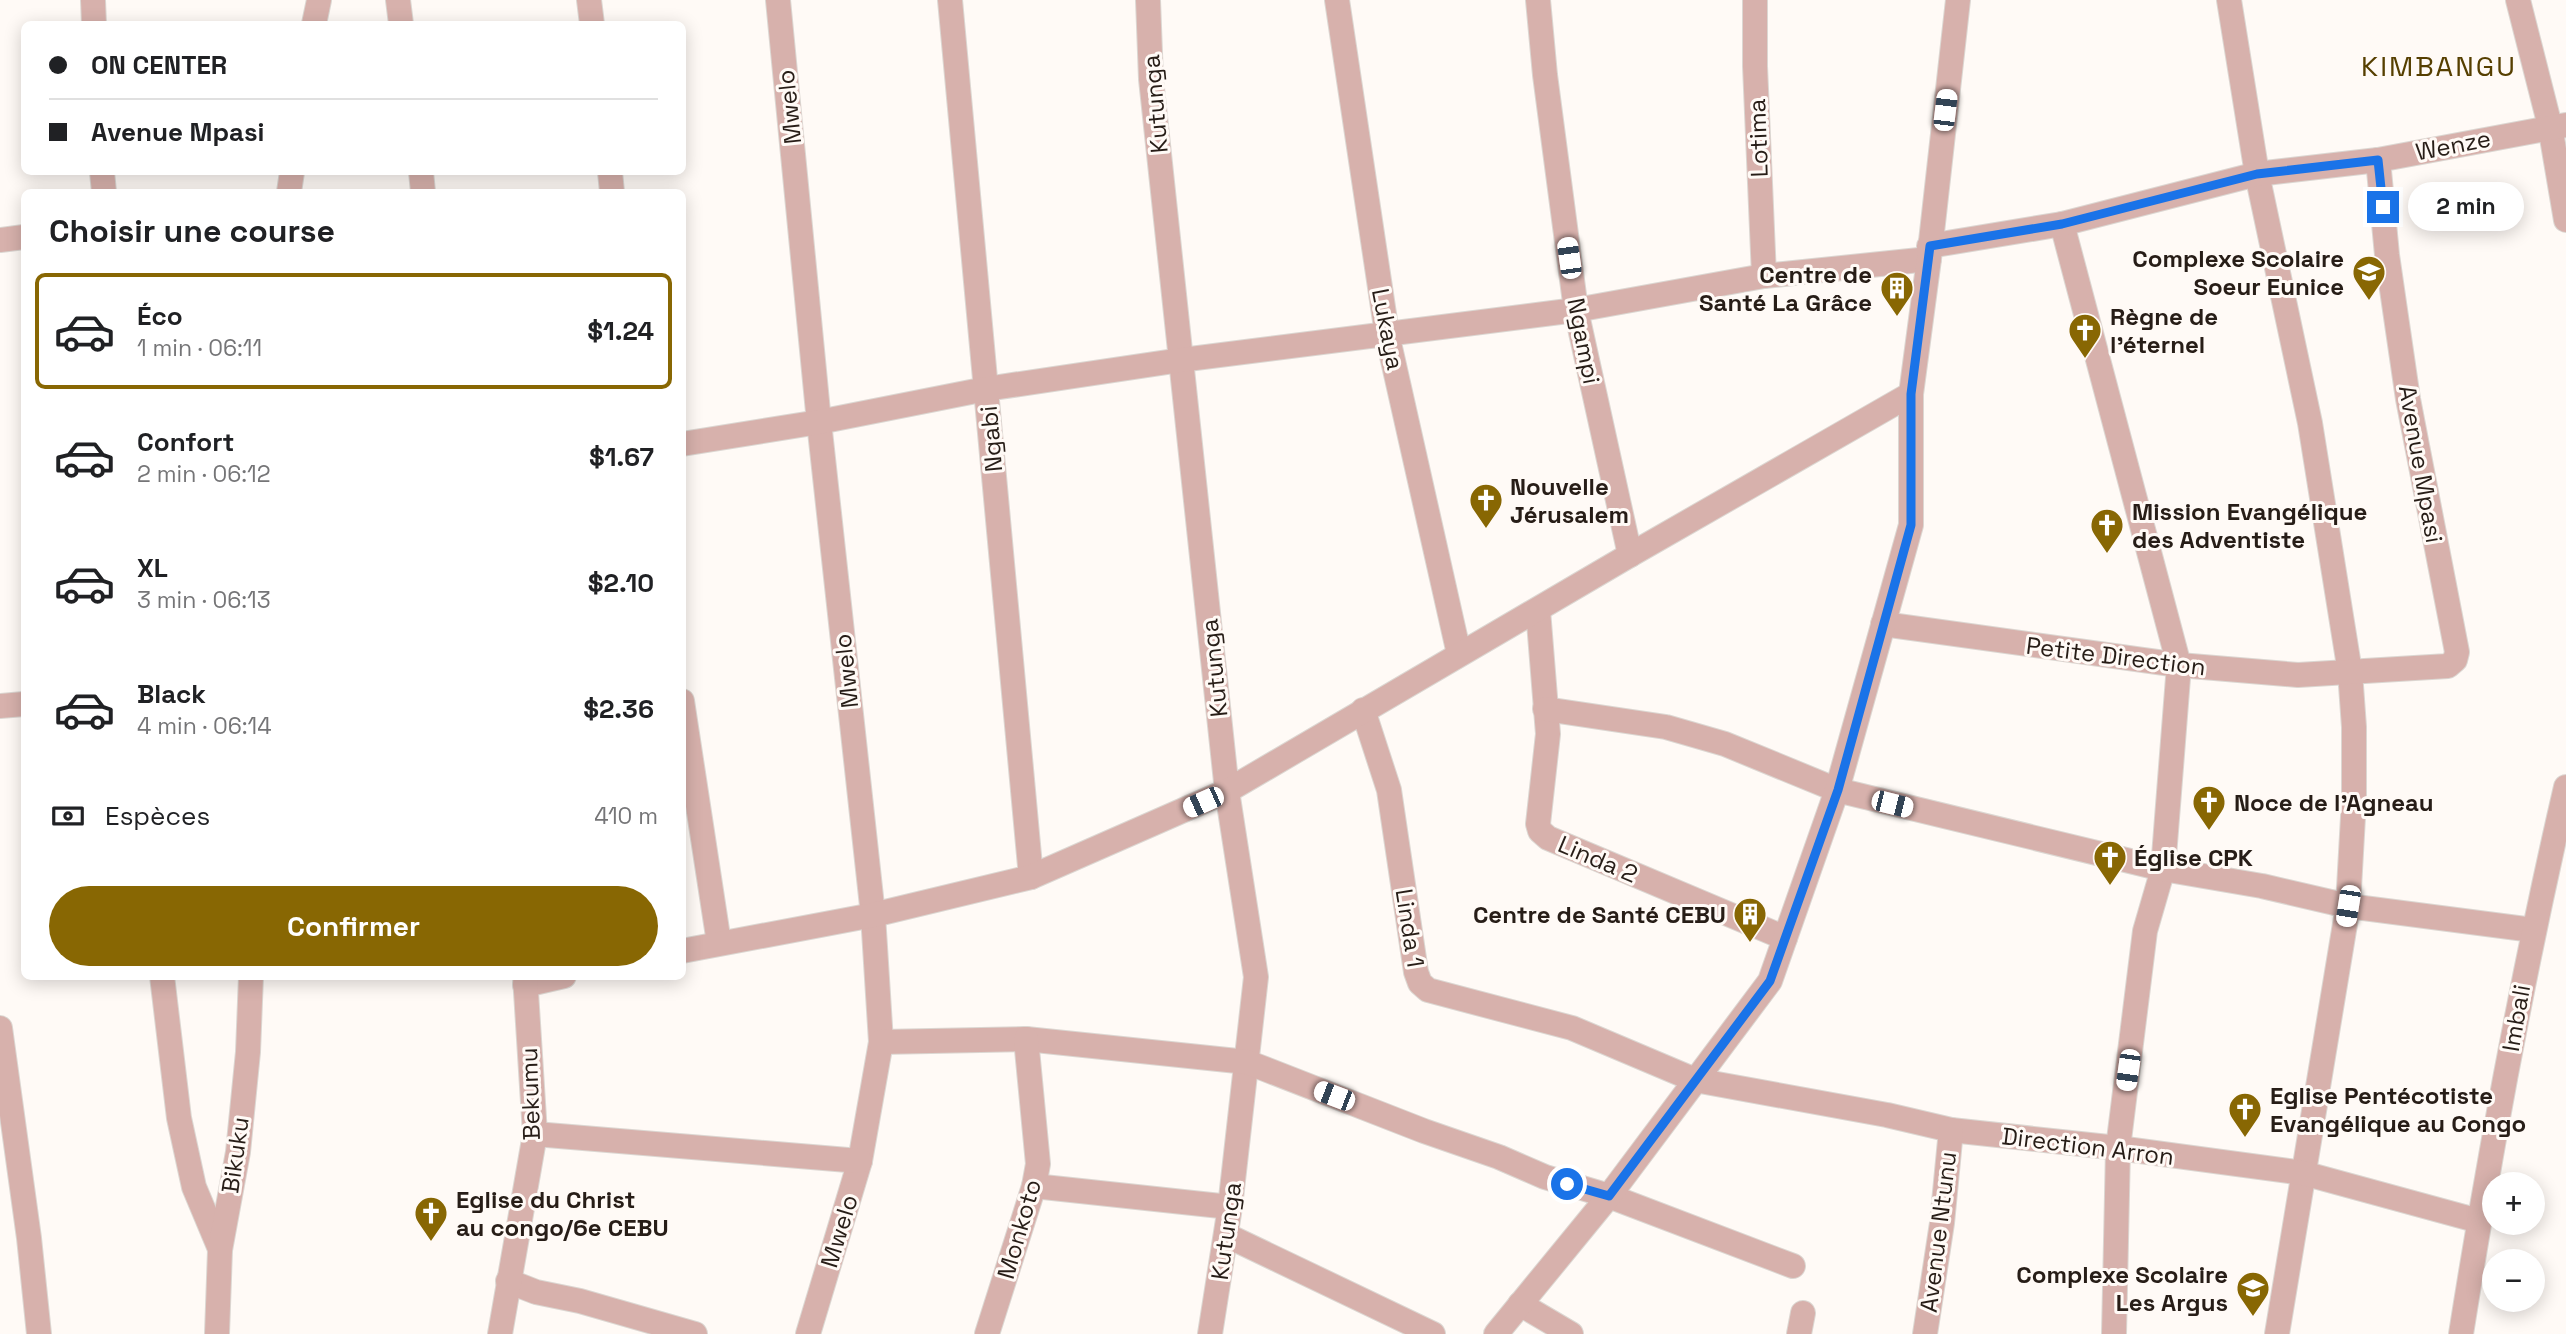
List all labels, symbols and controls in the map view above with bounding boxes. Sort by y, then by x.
text: ON CENTER [91,48,227,82]
district label: KIMBANGU [2361,48,2517,84]
street label: Kutunga [1135,53,1175,155]
street label: Mwelo [770,68,808,146]
car [1933,88,1958,132]
street label: Lotima [1741,98,1775,178]
text: Avenue Mpasi [91,115,265,149]
street label: Wenze [2413,123,2493,167]
callout: 2 min [2408,182,2523,232]
route end [2367,191,2399,223]
text: 2 min [2436,191,2496,221]
text: Choisir une course [49,211,335,251]
car [1556,236,1583,280]
place label: Complexe Scolaire Soeur Eunice [2132,243,2344,302]
school or university icon: Complexe Scolaire Soeur Eunice [2350,253,2388,302]
place label: Centre de Santé La Grâce [1699,259,1872,318]
building icon: Centre de Santé La Grâce [1878,269,1916,318]
street label: Lukaya [1365,286,1411,373]
street label: Ngampi [1560,295,1608,387]
text: Éco [137,299,183,333]
icon: car [53,300,116,363]
place label: Règne de l'éternel [2110,301,2218,360]
church icon: Règne de l'éternel [2066,311,2104,360]
text: $1.24 [587,314,654,348]
text: 1 min · 06:11 [137,333,262,363]
street label: Avenue Mpasi [2392,383,2450,545]
street label: Ngabi [973,405,1009,473]
text: Confort [137,425,234,459]
icon: car [53,426,116,489]
text: $1.67 [589,440,654,474]
text: 2 min · 06:12 [137,459,271,489]
place label: Nouvelle Jérusalem [1510,471,1629,530]
church icon: Nouvelle Jérusalem [1467,481,1505,530]
place label: Mission Evangélique des Adventiste [2132,496,2367,555]
church icon: Mission Evangélique des Adventiste [2088,506,2126,555]
text: XL [137,551,168,585]
icon: car [53,552,116,615]
text: $2.10 [588,566,654,600]
text: 3 min · 06:13 [137,585,271,615]
street label: Kutunga [1193,617,1235,719]
street label: Petite Direction [2024,630,2208,682]
street label: Mwelo [827,632,865,710]
text: Black [137,677,206,711]
icon: car [53,678,116,741]
text: $2.36 [583,692,654,726]
text: 4 min · 06:14 [137,711,272,741]
church icon: Noce de l'Agneau [2190,783,2228,832]
car [1180,784,1227,820]
place label: Noce de l'Agneau [2234,787,2433,818]
car [1870,789,1915,819]
icon: cash [49,797,87,835]
text: Espèces [105,799,210,833]
text: 410 m [594,801,658,831]
street label: Linda 2 [1553,828,1643,890]
church icon: Église CPK [2091,838,2129,887]
place label: Église CPK [2134,842,2253,873]
car [2335,884,2362,928]
button: Confirmer [49,886,658,966]
street label: Linda 1 [1388,886,1432,970]
building icon: Centre de Santé CEBU [1731,895,1769,944]
place label: Centre de Santé CEBU [1473,899,1726,930]
street label: Imbali [2495,982,2537,1054]
street label: Bekumu [513,1047,547,1141]
car [2115,1048,2142,1092]
car [1311,1079,1358,1113]
place label: Eglise Pentécotiste Evangélique au Congo [2270,1080,2526,1139]
church icon: Eglise Pentécotiste Evangélique au Congo [2226,1090,2264,1139]
street label: Bikuku [214,1115,256,1195]
street label: Direction Arron [2000,1120,2176,1172]
street label: Avenue Ntunu [1913,1150,1963,1314]
route start [1551,1168,1583,1200]
map controls [2482,1172,2545,1312]
button: + [2482,1172,2545,1235]
street label: Monkoto [990,1176,1048,1282]
street label: Kutunga [1204,1180,1248,1282]
place label: Eglise du Christ au congo/6e CEBU [456,1184,669,1243]
street label: Mwelo [813,1191,865,1271]
church icon: Eglise du Christ au congo/6e CEBU [412,1194,450,1243]
button: − [2482,1249,2545,1312]
place label: Complexe Scolaire Les Argus [2016,1259,2228,1318]
school or university icon: Complexe Scolaire Les Argus [2234,1269,2272,1318]

